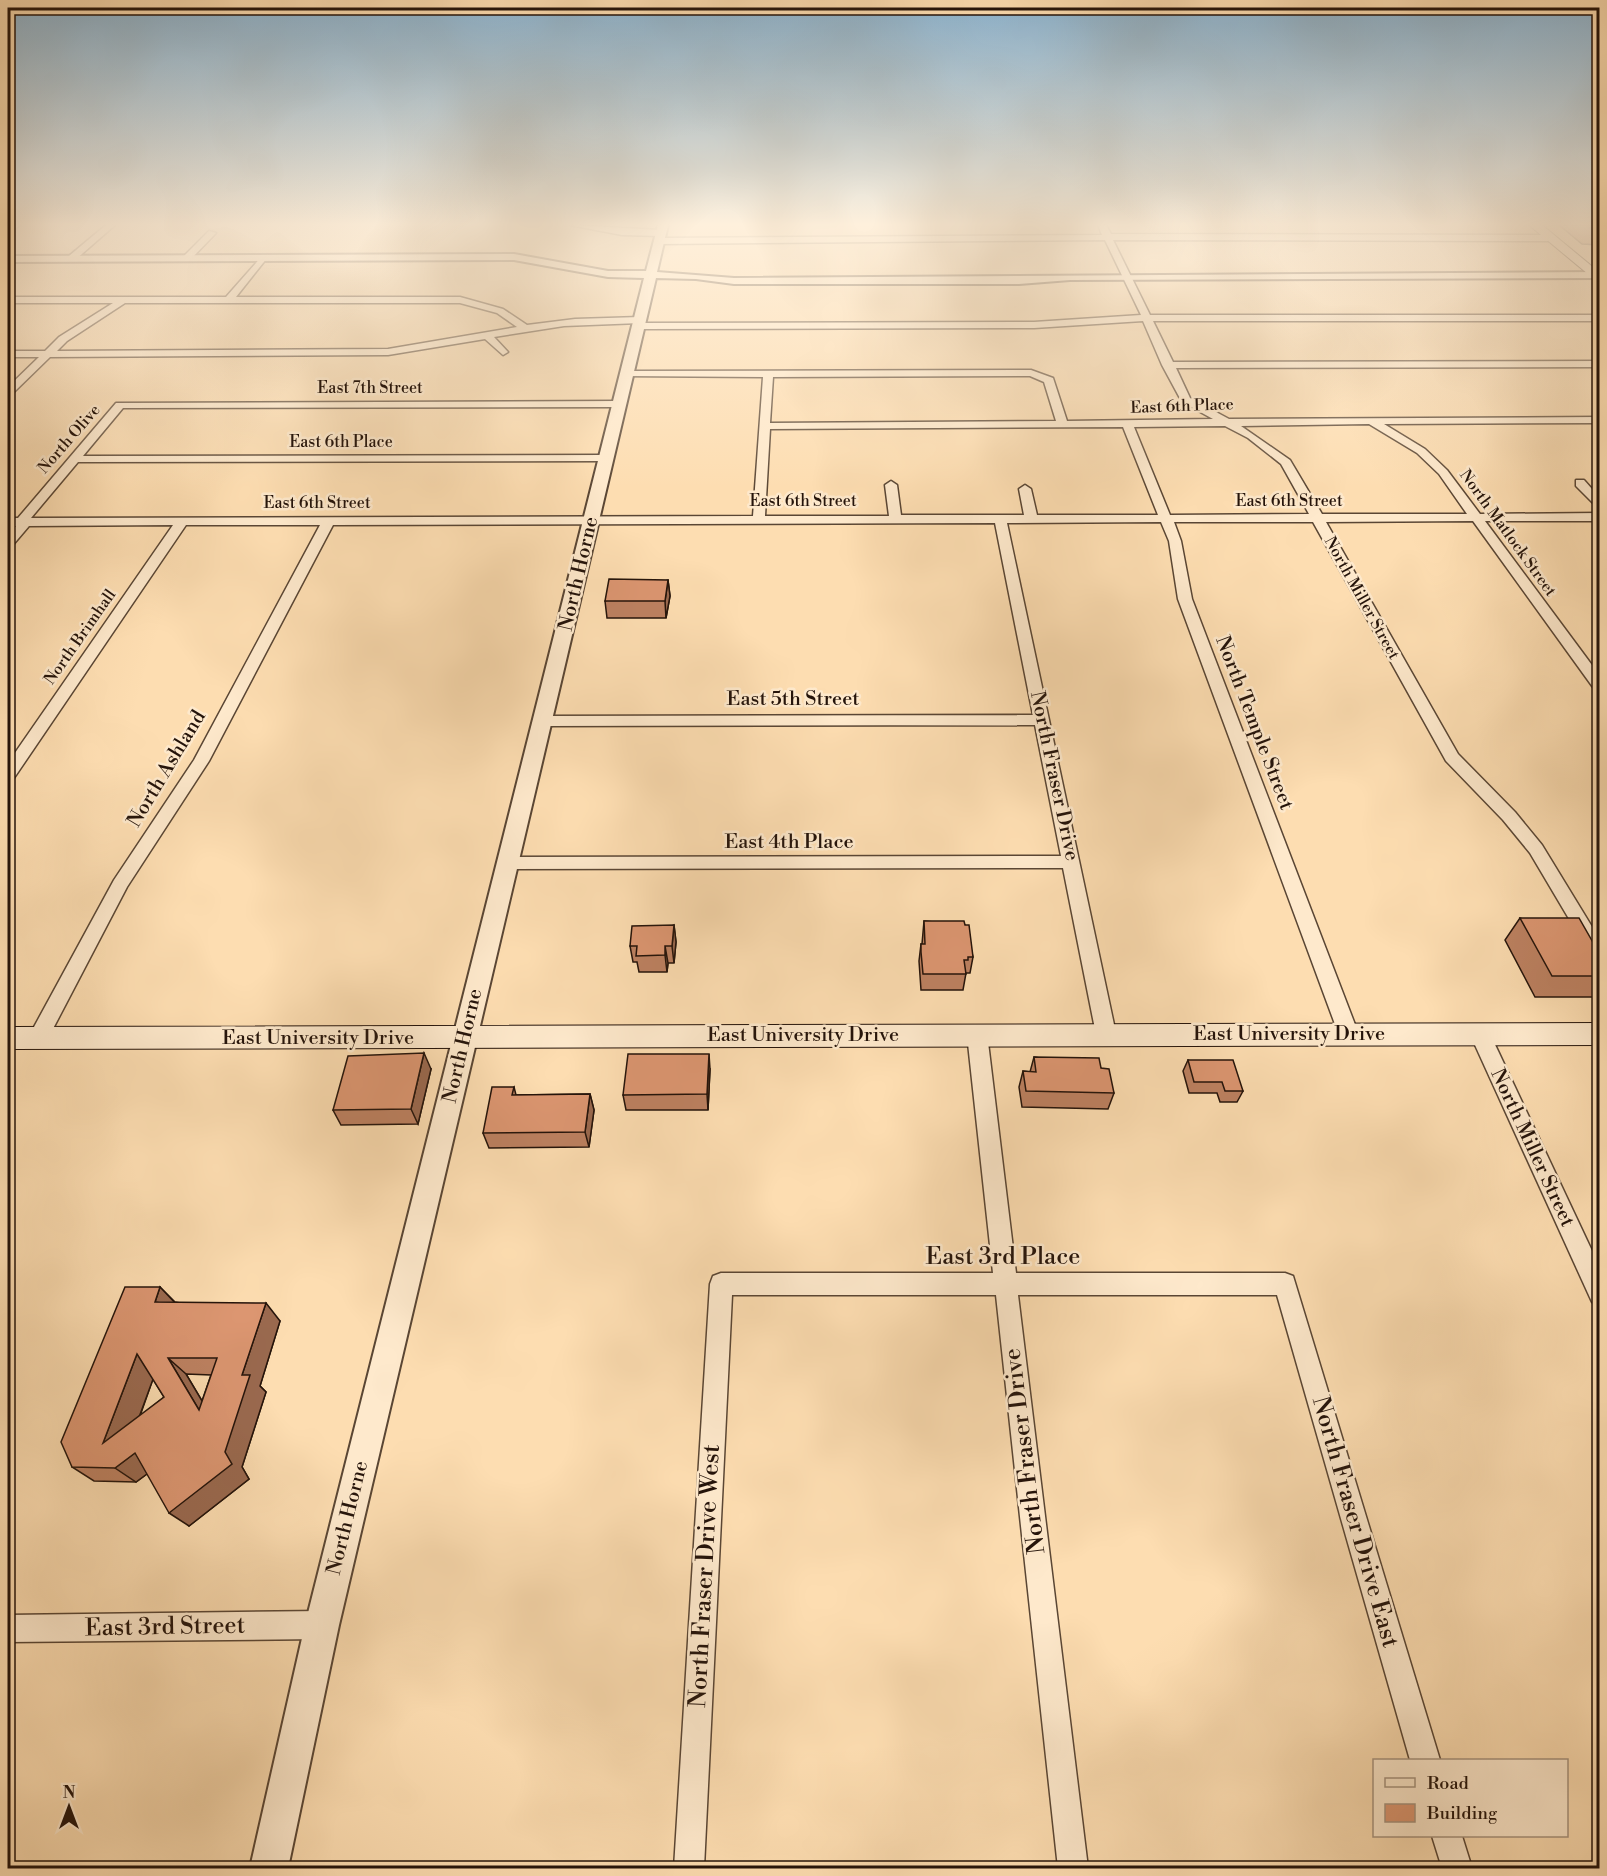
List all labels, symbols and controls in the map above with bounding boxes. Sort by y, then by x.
street label: East 7th Street [317,378,423,398]
street label: East 6th Place [1130,394,1234,418]
street label: North Olive [34,400,104,478]
street label: East 6th Place [289,432,393,452]
street label: North Matlock Street [1455,466,1561,601]
street label: East 6th Street [749,491,857,511]
street label: East 6th Street [1235,491,1343,511]
street label: East 6th Street [263,493,371,513]
street label: North Horne [554,514,604,634]
street label: North Miller Street [1320,533,1404,663]
street label: North Brimhall [40,585,120,688]
street label: North Temple Street [1209,633,1299,813]
street label: East 5th Street [727,687,859,712]
street label: North Fraser Drive [1024,689,1084,863]
street label: North Ashland [122,705,212,832]
street label: East 4th Place [724,830,854,855]
street label: North Horne [438,986,488,1106]
street label: East University Drive [1193,1022,1385,1047]
street label: East University Drive [707,1023,899,1048]
street label: East University Drive [222,1026,414,1051]
street label: North Miller Street [1484,1065,1580,1231]
street label: East 3rd Place [926,1242,1080,1272]
street label: North Fraser Drive [997,1346,1053,1556]
street label: North Fraser Drive East [1305,1393,1405,1652]
street label: North Fraser Drive West [683,1443,727,1708]
street label: North Horne [322,1458,374,1578]
street label: East 3rd Street [85,1611,246,1643]
legend [1373,1759,1568,1837]
text: Road [1427,1772,1470,1795]
north arrow [39,1777,99,1837]
text: N [63,1783,76,1803]
text: Building [1426,1802,1498,1825]

